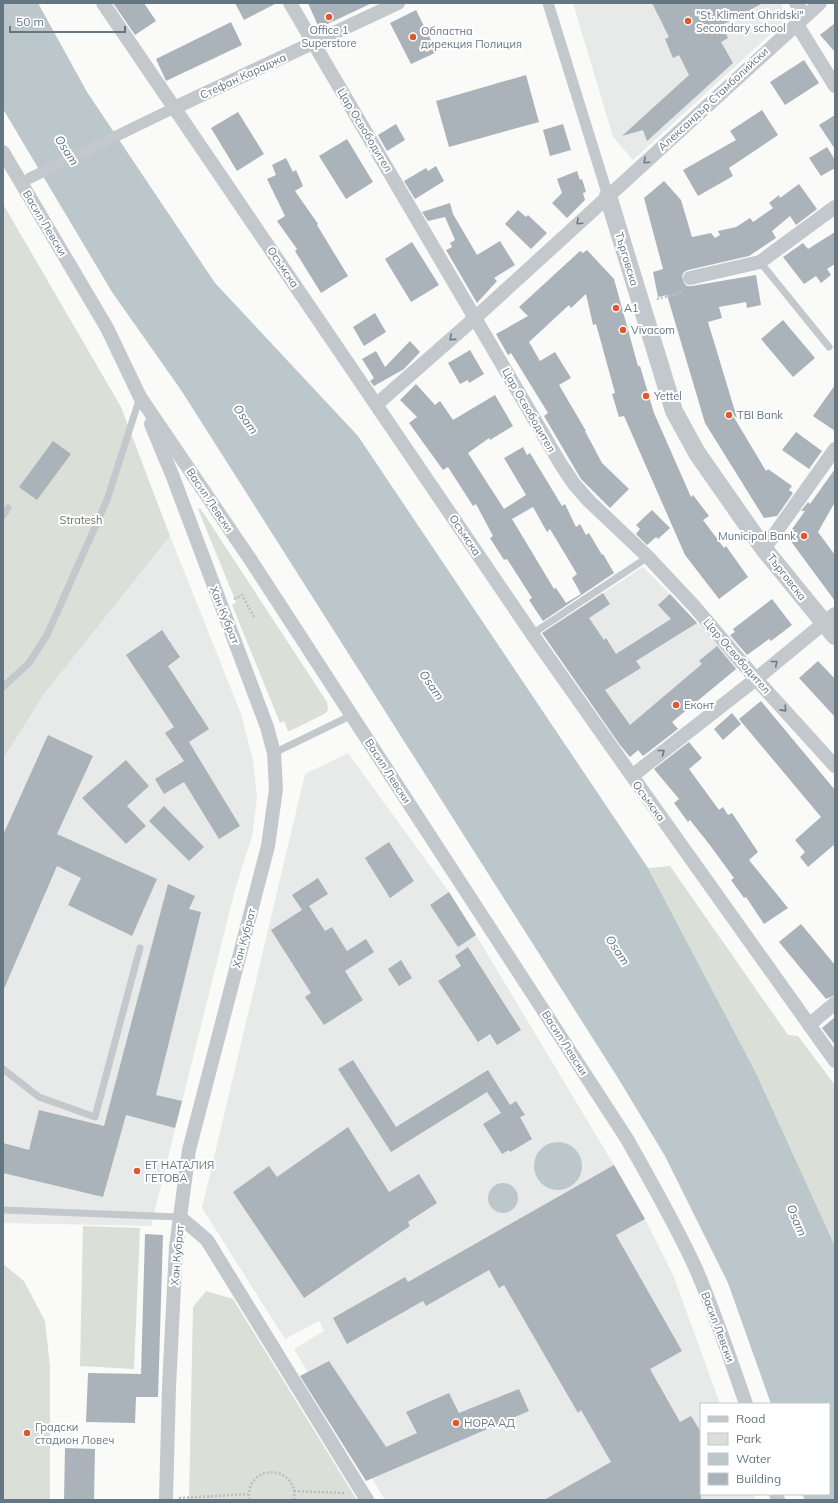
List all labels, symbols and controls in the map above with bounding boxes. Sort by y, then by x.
scale bar [10,8,125,34]
place label: "St. Kliment Ohridski" Secondary school [696,8,804,35]
marker: Office 1 Superstore [324,12,334,22]
text: 50 m [16,14,44,29]
marker: "St. Kliment Ohridski" Secondary school [683,16,693,26]
place label: Office 1 Superstore [301,23,357,50]
place label: Областна дирекция Полиция [421,24,522,51]
marker: Областна дирекция Полиция [408,32,418,42]
street label: Александър Стамболийски [655,44,771,154]
street label: Стефан Караджа [198,50,288,102]
street label: Цар Освободител [334,86,396,174]
water label: Osam [52,132,82,168]
one-way arrow [643,156,651,164]
street label: Васил Левски [20,188,70,258]
one-way arrow [576,218,584,225]
street label: Търговска [612,230,642,288]
street label: Осъмска [264,244,302,290]
place label: A1 [624,301,639,315]
marker: A1 [611,303,621,313]
place label: Vivacom [631,323,675,337]
marker: Vivacom [618,325,628,335]
one-way arrow [449,333,456,340]
street label: Цар Освободител [499,365,559,455]
place label: Yettel [653,389,682,403]
marker: Yettel [641,391,651,401]
water label: Osam [230,401,262,437]
place label: TBI Bank [737,408,783,422]
marker: TBI Bank [724,410,734,420]
street label: Васил Левски [183,465,237,535]
street label: Осъмска [446,512,484,558]
park label: Stratesh [60,513,102,527]
place label: Municipal Bank [718,529,796,543]
marker: Municipal Bank [799,531,809,541]
street label: Търговска [764,551,810,603]
street label: Хан Кубрат [207,584,243,646]
street label: Цар Освободител [700,615,774,697]
one-way arrow [771,661,778,668]
water label: Osam [416,667,448,703]
place label: Еконт [684,698,714,712]
marker: Еконт [671,700,681,710]
one-way arrow [779,705,786,712]
street label: Васил Левски [362,736,414,806]
one-way arrow [658,750,665,757]
street label: Осъмска [630,778,668,824]
street label: Хан Кубрат [229,907,259,969]
water label: Osam [603,932,633,968]
street label: Васил Левски [539,1008,591,1078]
place label: ЕТ НАТАЛИЯ ГЕТОВА [145,1158,214,1185]
marker: ЕТ НАТАЛИЯ ГЕТОВА [132,1166,142,1176]
water label: Osam [784,1202,810,1238]
street label: Хан Кубрат [167,1224,187,1286]
street label: Васил Левски [698,1290,738,1364]
legend [700,1403,830,1495]
text: Road [736,1411,765,1426]
place label: НОРА АД [464,1416,515,1430]
marker: НОРА АД [451,1418,461,1428]
place label: Градски стадион Ловеч [35,1420,115,1447]
marker: Градски стадион Ловеч [22,1428,32,1438]
text: Park [736,1431,762,1446]
text: Water [736,1451,772,1466]
text: Building [736,1471,781,1486]

